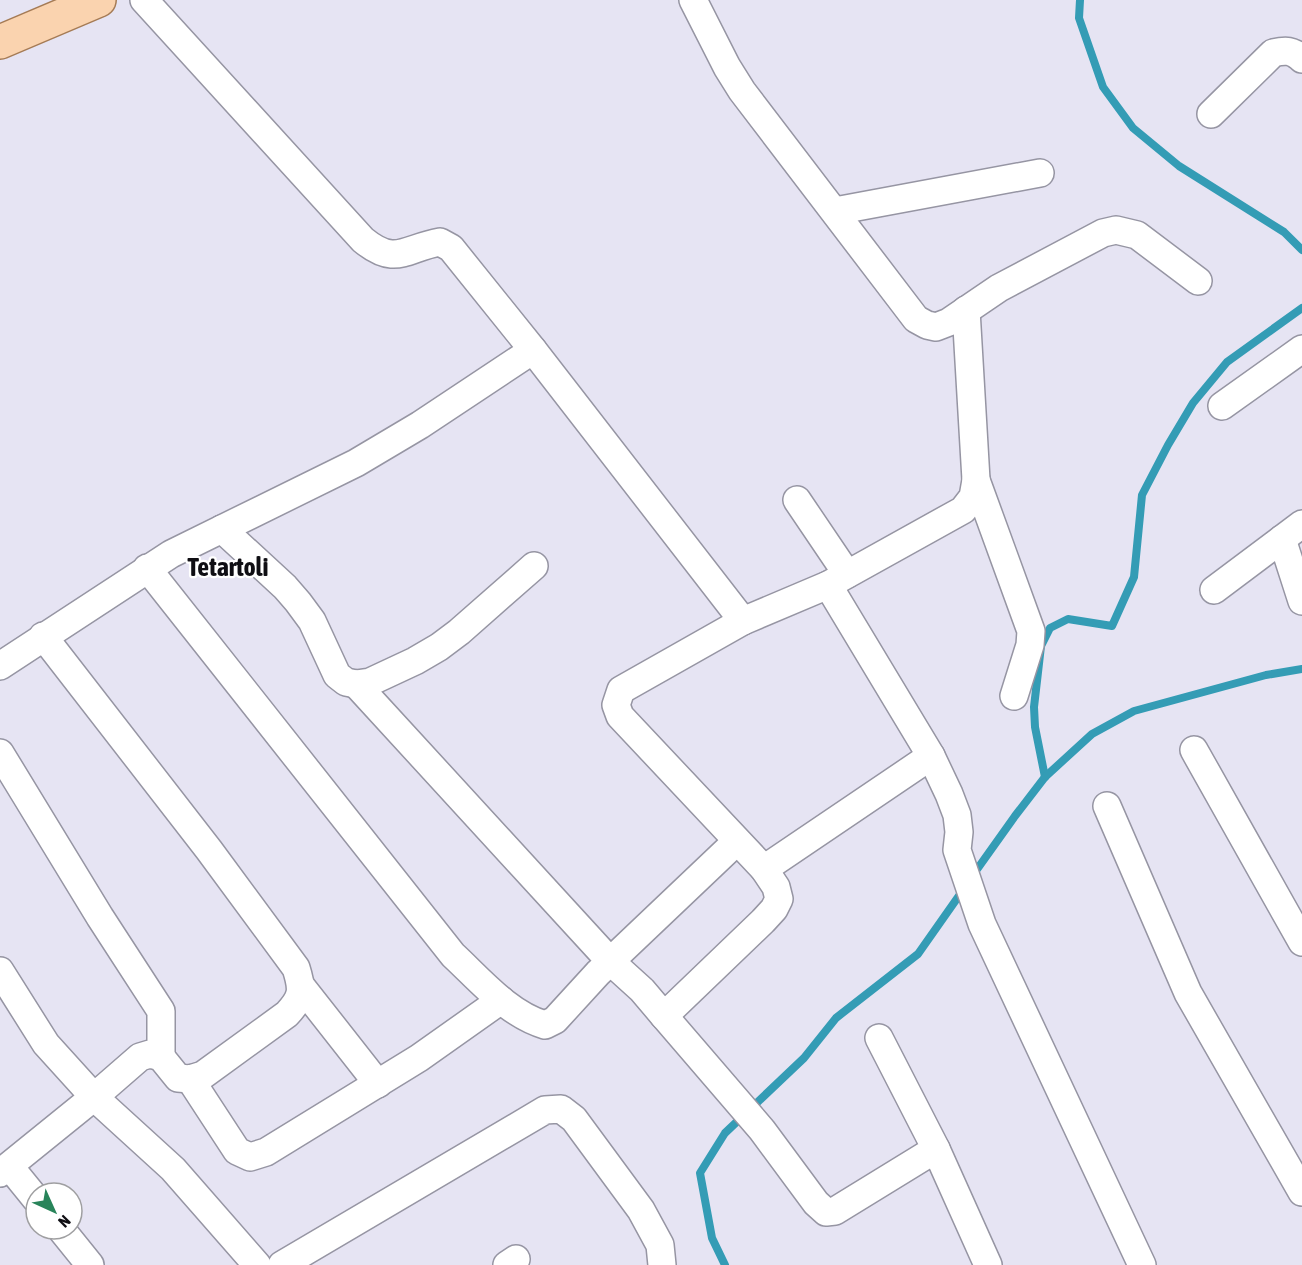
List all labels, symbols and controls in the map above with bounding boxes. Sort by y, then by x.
district label: Tetartoli [188,552,268,582]
north arrow [24,1181,84,1241]
text: N [55,1212,74,1231]

